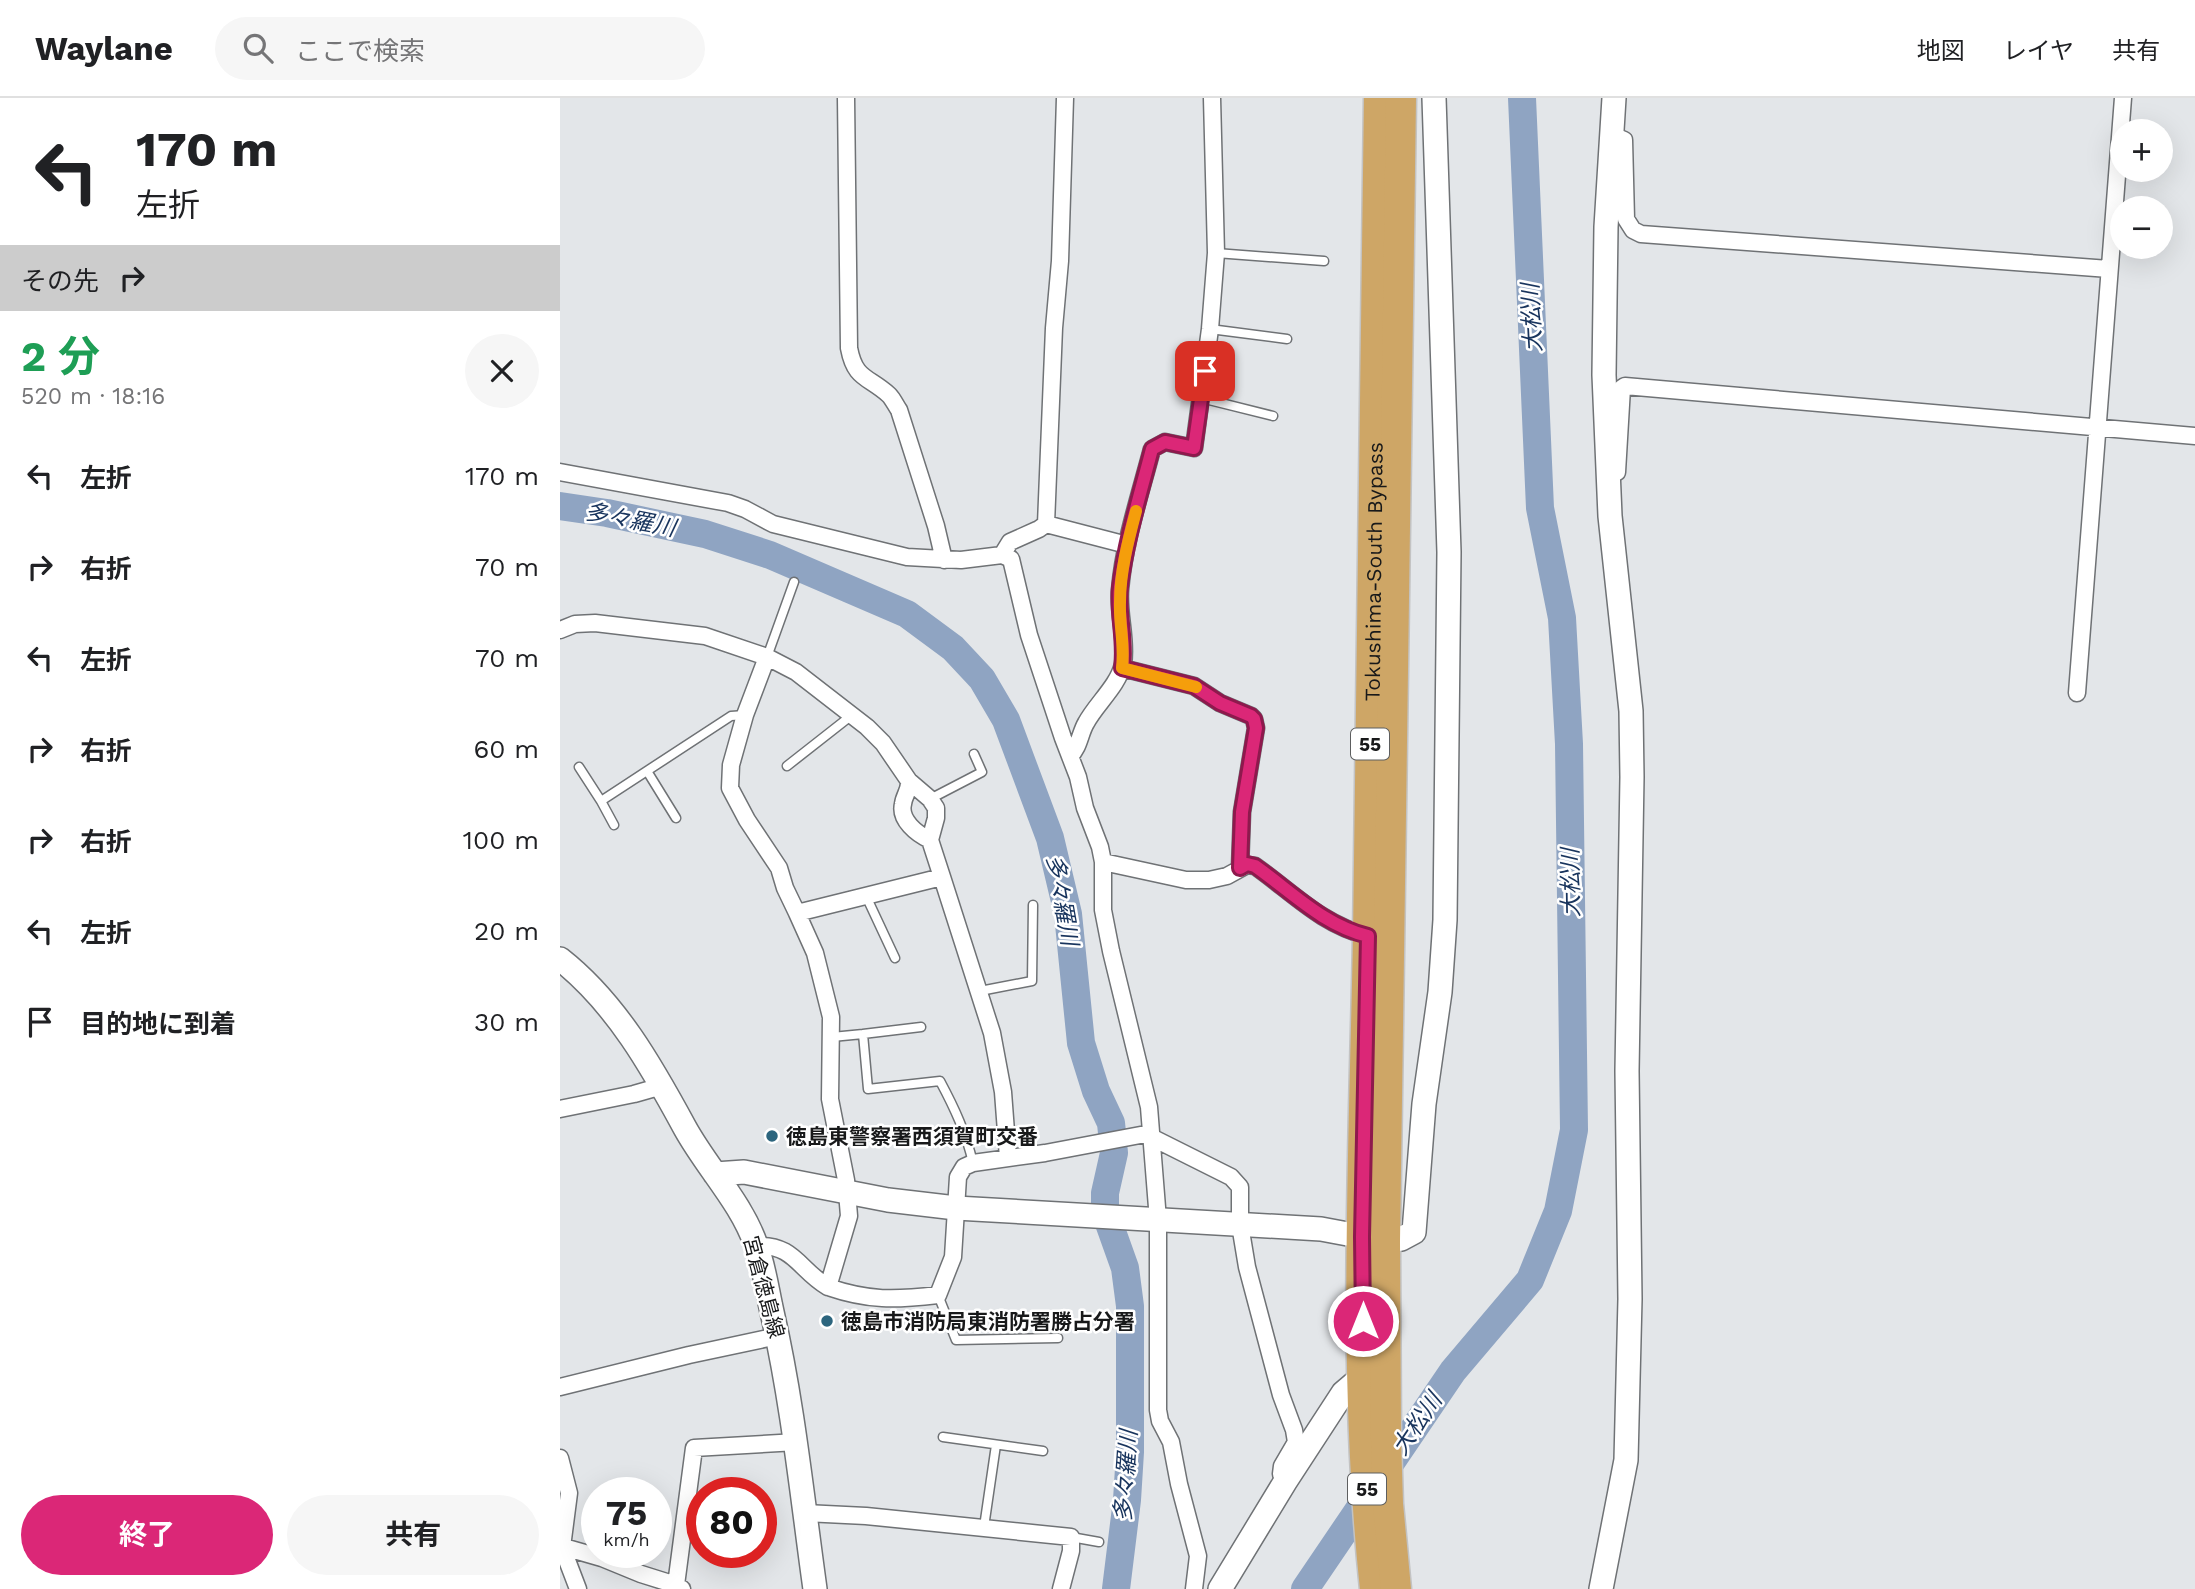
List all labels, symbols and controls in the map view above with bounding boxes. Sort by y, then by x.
search box [215,17,705,80]
text: Waylane [35,29,173,68]
icon: search [239,29,277,67]
text: ここで検索 [295,36,425,66]
text: 地図 [1917,37,1965,65]
text: レイヤ [2003,37,2074,65]
text: 共有 [2112,37,2160,65]
map controls [2110,119,2173,259]
button: + [2110,119,2173,182]
text: 170 m [136,120,277,178]
icon: left [21,126,112,217]
text: 左折 [136,186,200,224]
button: − [2110,196,2173,259]
icon: right [113,259,151,297]
text: その先 [21,266,99,296]
water label: 大松川 [1517,280,1547,353]
text: 2 分 [21,332,100,381]
button: close [465,334,539,408]
pin [1175,341,1235,401]
icon: arrive [1186,352,1224,390]
text: 520 m · 18:16 [21,383,165,410]
street label: Tokushima-South Bypass [1359,442,1387,701]
icon: left [21,457,59,495]
text: 170 m [465,461,539,491]
text: 左折 [80,463,132,493]
water label: 多々羅川 [582,498,681,543]
icon: right [21,548,59,586]
text: 70 m [475,552,539,582]
text: 右折 [80,554,132,584]
icon: left [21,639,59,677]
text: 70 m [475,643,539,673]
text: 左折 [80,645,132,675]
road number: 55 [1351,729,1389,760]
icon: right [21,730,59,768]
text: 60 m [473,734,539,764]
text: 右折 [80,736,132,766]
icon: right [21,821,59,859]
text: 100 m [463,825,539,855]
text: 右折 [80,827,132,857]
water label: 大松川 [1557,845,1585,918]
water label: 多々羅川 [1041,852,1084,951]
icon: left [21,912,59,950]
text: 20 m [474,916,539,946]
text: 左折 [80,918,132,948]
icon: arrive [21,1003,59,1041]
text: 30 m [474,1007,539,1037]
text: 目的地に到着 [80,1009,236,1039]
place label: 徳島東警察署西須賀町交番 [786,1124,1038,1149]
marker: 徳島東警察署西須賀町交番 [764,1128,780,1144]
street label: 宮倉徳島線 [738,1233,790,1341]
position arrow [1326,1284,1400,1358]
place label: 徳島市消防局東消防署勝占分署 [841,1309,1135,1334]
marker: 徳島市消防局東消防署勝占分署 [819,1313,835,1329]
water label: 大松川 [1387,1385,1449,1460]
water label: 多々羅川 [1109,1426,1143,1523]
road number: 55 [1348,1474,1386,1504]
speed limit sign: 80 [686,1477,777,1568]
text: 75 [606,1492,647,1534]
button: 終了 [21,1495,273,1575]
button: 共有 [287,1495,539,1575]
text: km/h [603,1529,650,1550]

